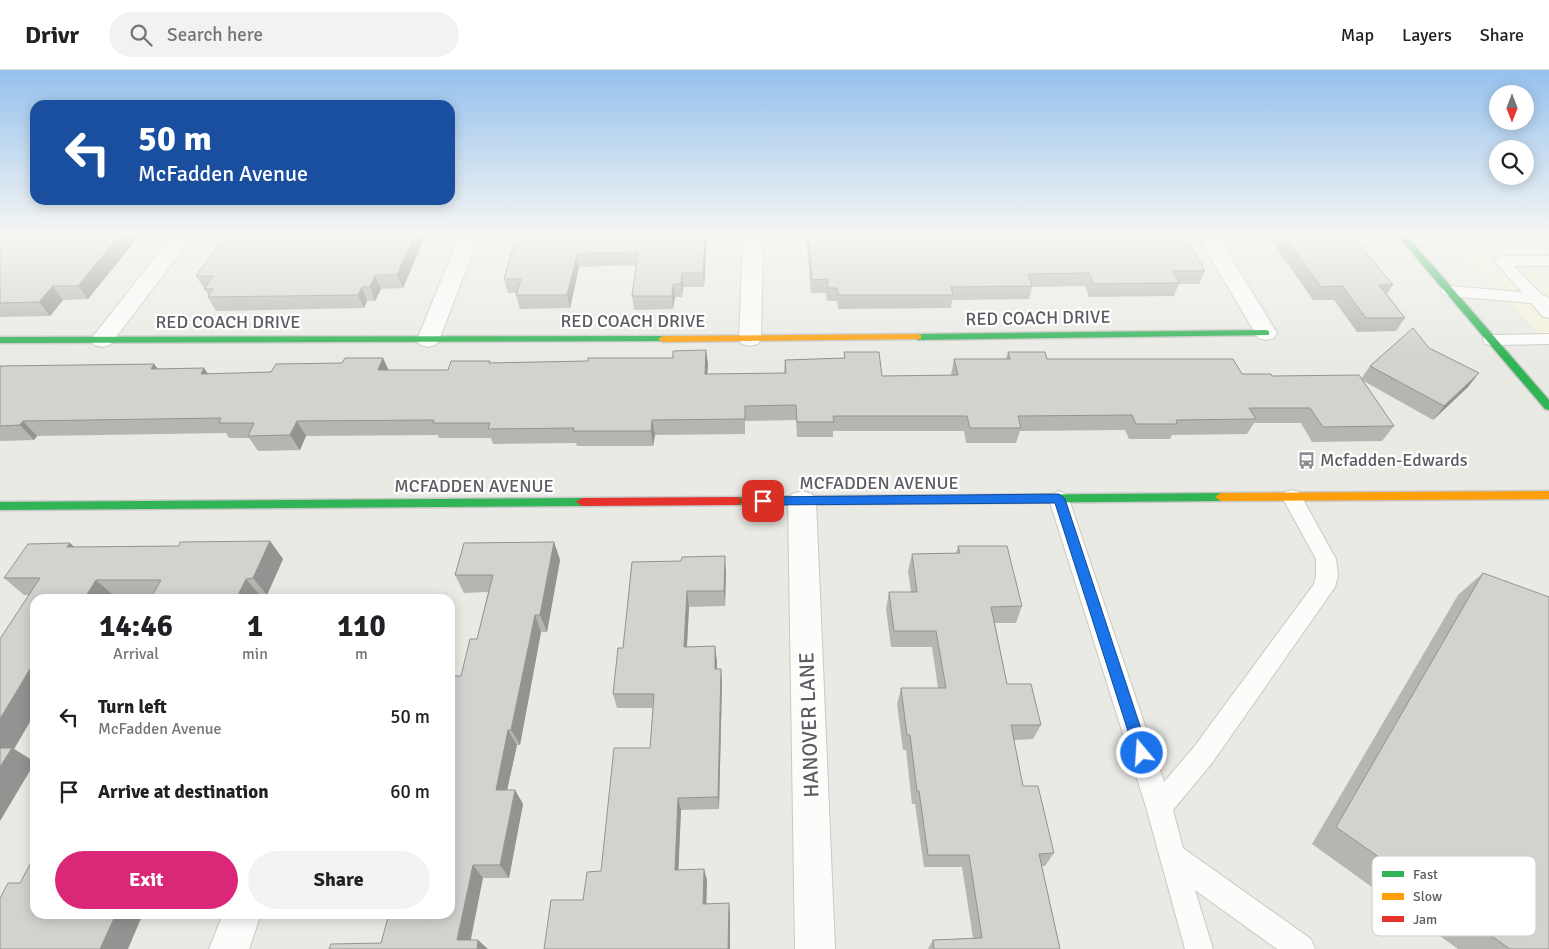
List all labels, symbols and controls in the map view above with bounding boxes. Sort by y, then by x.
search box [109,12,459,57]
text: Drivr [25,20,79,50]
icon: search [127,21,155,49]
text: Search here [167,23,263,47]
text: Map [1341,24,1374,46]
text: Layers [1402,24,1452,46]
text: Share [1480,24,1524,46]
north arrow [1489,85,1534,130]
map controls [1489,85,1534,185]
text: 50 m [138,117,212,160]
icon: left [55,120,120,185]
button: search [1489,140,1534,185]
text: McFadden Avenue [138,160,308,187]
street label: RED COACH DRIVE [965,306,1111,330]
street label: RED COACH DRIVE [561,310,706,332]
street label: RED COACH DRIVE [156,311,301,333]
place label: Mcfadden-Edwards [1320,449,1468,471]
bus stop icon: Mcfadden-Edwards [1296,450,1316,470]
street label: MCFADDEN AVENUE [799,472,959,494]
street label: MCFADDEN AVENUE [394,475,554,497]
pin [742,480,784,522]
icon: arrive [749,487,777,515]
text: 14:46 [99,608,173,645]
text: 1 [247,608,263,645]
text: 110 [337,608,386,645]
text: Arrival [113,644,159,664]
text: min [242,644,268,664]
text: m [355,644,368,664]
street label: HANOVER LANE [793,652,825,798]
text: Turn left [98,695,167,719]
icon: left [55,703,83,731]
text: 50 m [390,705,430,729]
text: McFadden Avenue [98,719,222,739]
position arrow [1115,726,1167,778]
icon: arrive [55,778,83,806]
text: Arrive at destination [98,780,269,804]
text: 60 m [390,780,430,804]
button: Exit [55,851,238,909]
button: Share [248,851,430,909]
legend [1372,856,1536,936]
text: Fast [1413,866,1438,883]
text: Slow [1413,888,1442,905]
text: Jam [1413,911,1437,928]

